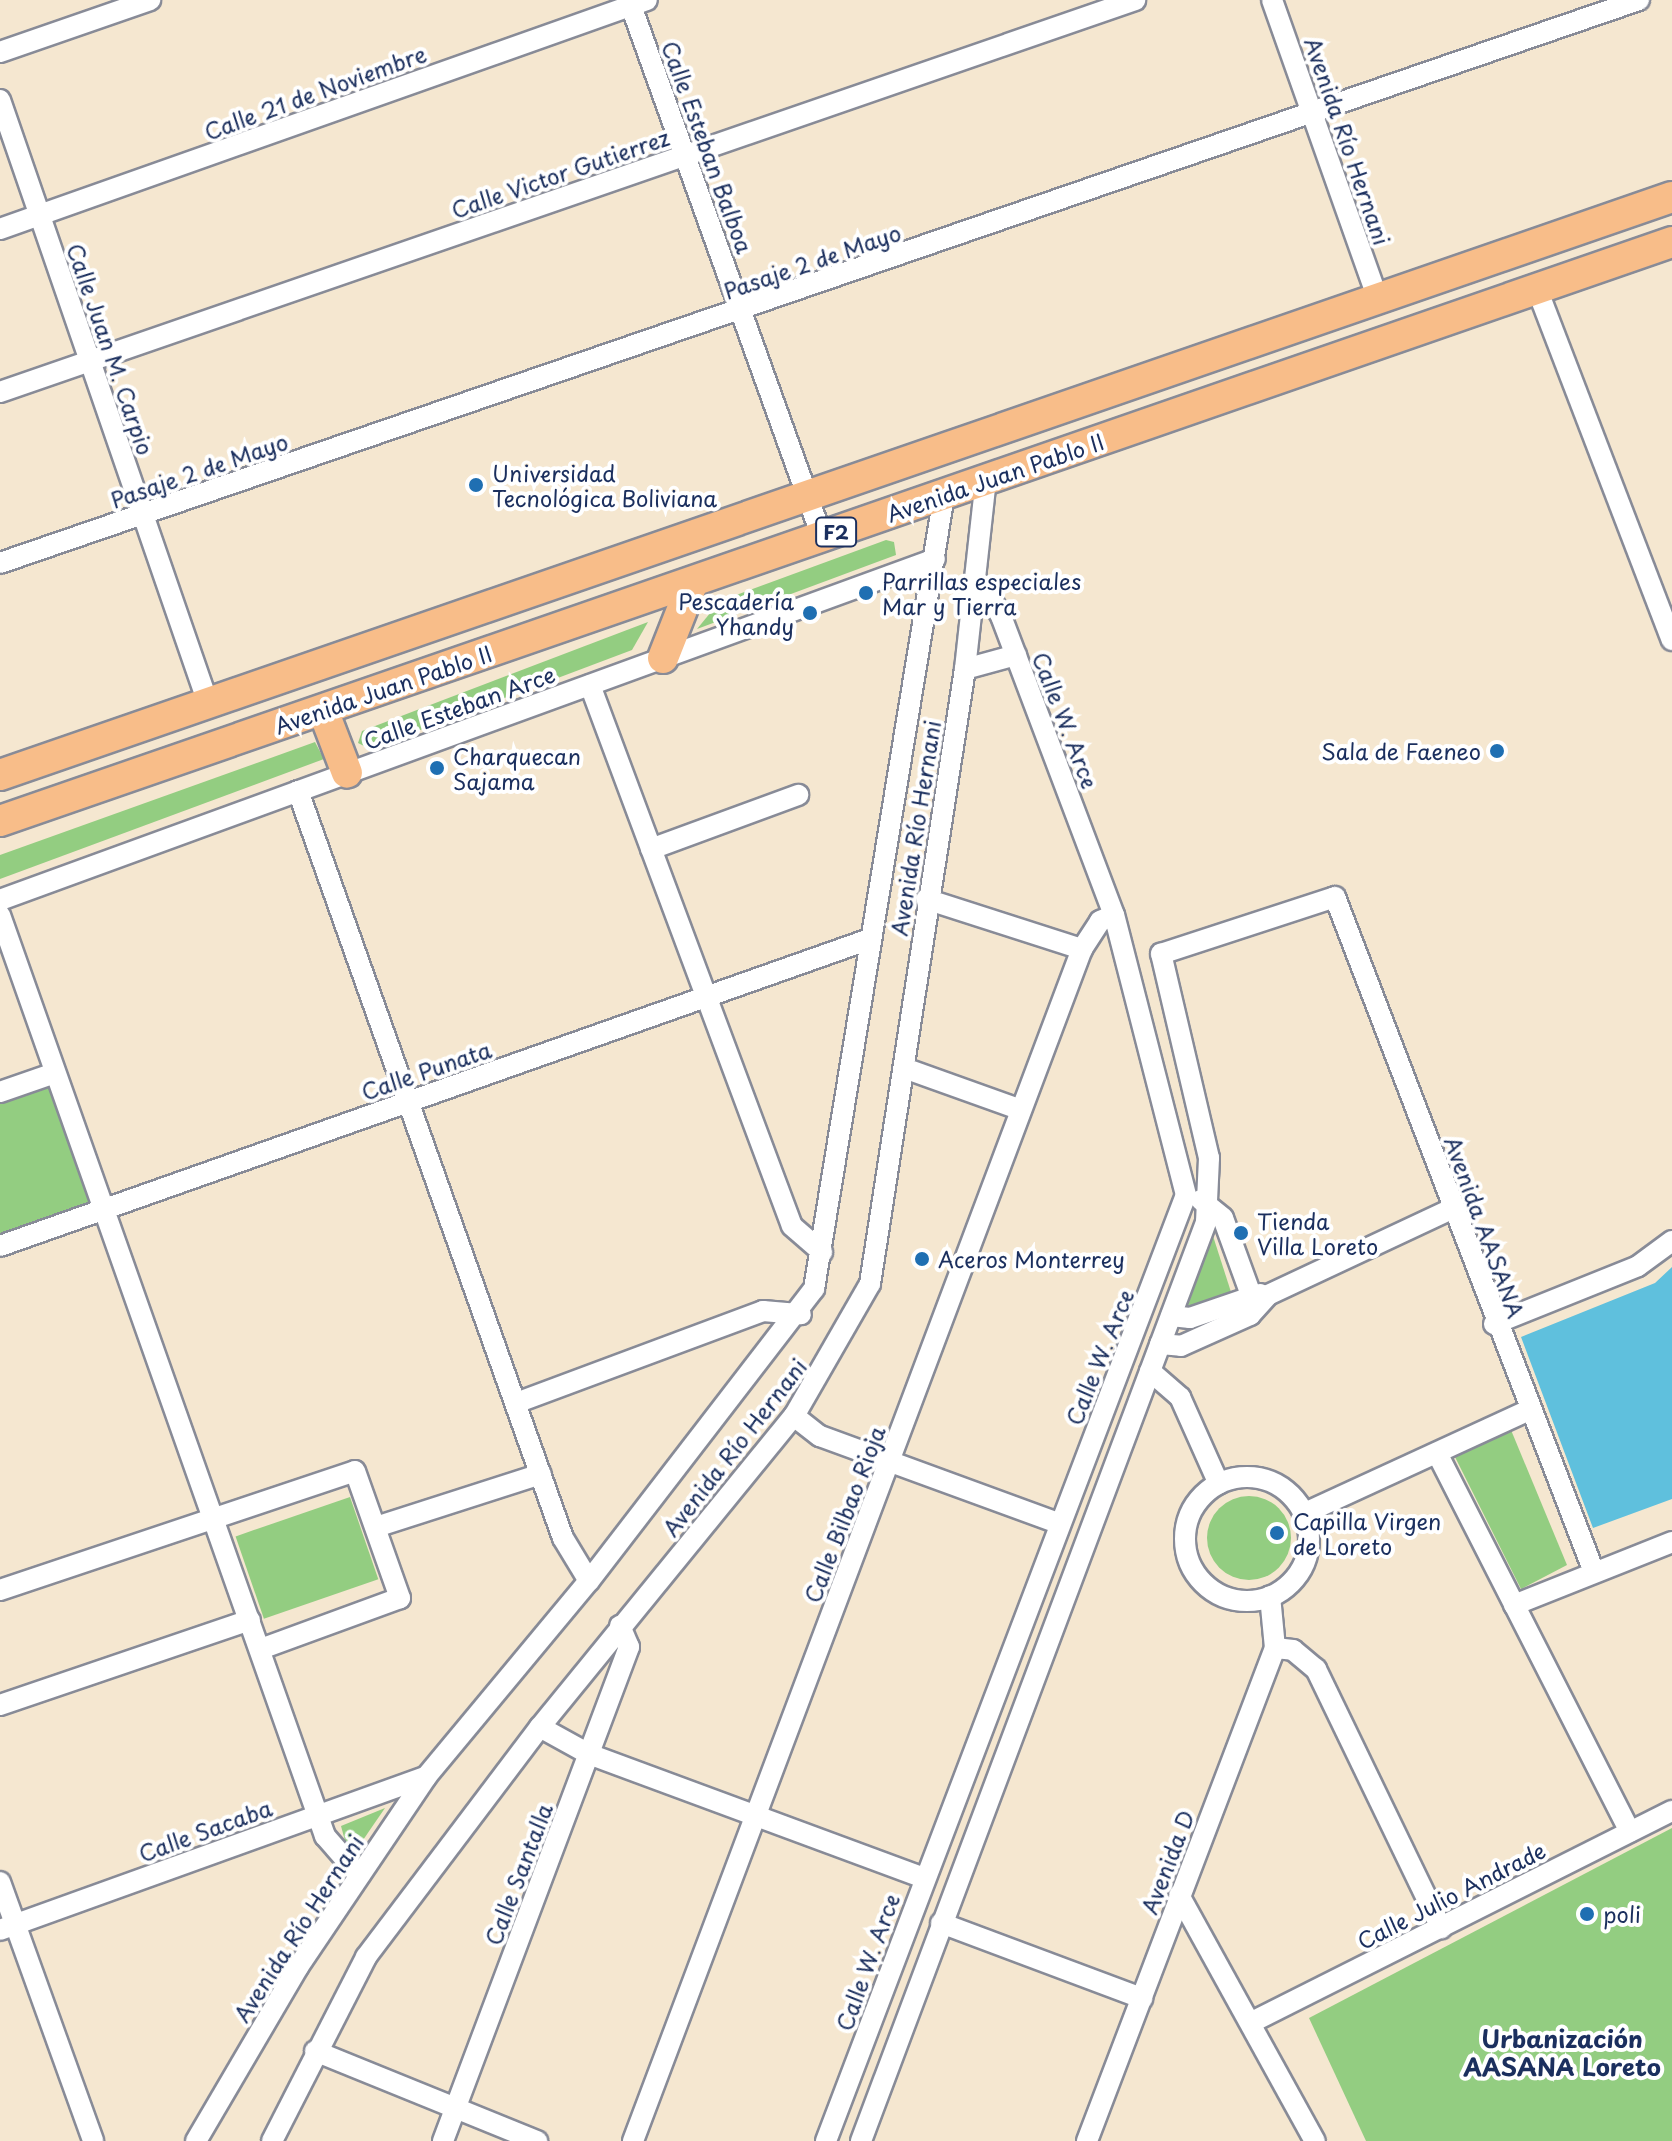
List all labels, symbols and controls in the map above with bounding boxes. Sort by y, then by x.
street label: Avenida Río Hernani [1300,33,1396,249]
street label: Calle Esteban Balboa [657,37,759,257]
street label: Calle 21 de Noviembre [198,39,432,145]
street label: Calle Victor Gutierrez [447,123,673,223]
street label: Pasaje 2 de Mayo [719,218,905,304]
street label: Calle Juan M. Carpio [62,239,160,459]
street label: Pasaje 2 de Mayo [106,427,292,513]
street label: Avenida Juan Pablo II [883,427,1107,527]
place label: Universidad Tecnológica Boliviana [492,459,718,510]
marker: Universidad Tecnológica Boliviana [467,476,485,494]
road number: F2 [814,516,858,548]
place label: Parrillas especiales Mar y Tierra [882,567,1082,618]
marker: Parrillas especiales Mar y Tierra [857,584,875,602]
place label: Pescadería Yhandy [678,587,794,638]
marker: Pescadería Yhandy [801,604,819,622]
street label: Avenida Juan Pablo II [271,639,495,739]
street label: Calle W. Arce [1028,647,1104,793]
street label: Calle Esteban Arce [360,660,558,754]
street label: Avenida Río Hernani [885,718,945,938]
place label: Sala de Faeneo [1320,738,1481,764]
place label: Charquecan Sajama [453,742,581,794]
marker: Sala de Faeneo [1488,742,1506,760]
marker: Charquecan Sajama [428,759,446,777]
street label: Calle Punata [357,1035,495,1105]
street label: Avenida AASANA [1440,1133,1530,1321]
place label: Tienda Villa Loreto [1257,1207,1378,1258]
marker: Tienda Villa Loreto [1232,1224,1250,1242]
place label: Aceros Monterrey [938,1246,1125,1272]
marker: Aceros Monterrey [913,1250,931,1268]
street label: Calle W. Arce [1059,1284,1139,1430]
street label: Avenida Río Hernani [656,1353,812,1541]
street label: Calle Bilbao Rioja [798,1422,890,1606]
place label: Capilla Virgen de Loreto [1293,1507,1442,1558]
marker: Capilla Virgen de Loreto [1268,1524,1286,1542]
street label: Calle Sacaba [134,1794,276,1866]
street label: Calle Santalla [479,1799,557,1949]
street label: Avenida D [1135,1807,1199,1917]
street label: Avenida Río Hernani [227,1829,369,2027]
street label: Calle Julio Andrade [1352,1836,1550,1954]
street label: Calle W. Arce [830,1889,904,2035]
place label: poli [1603,1901,1641,1927]
marker: poli [1578,1905,1596,1923]
district label: Urbanización AASANA Loreto [1464,2025,1660,2081]

